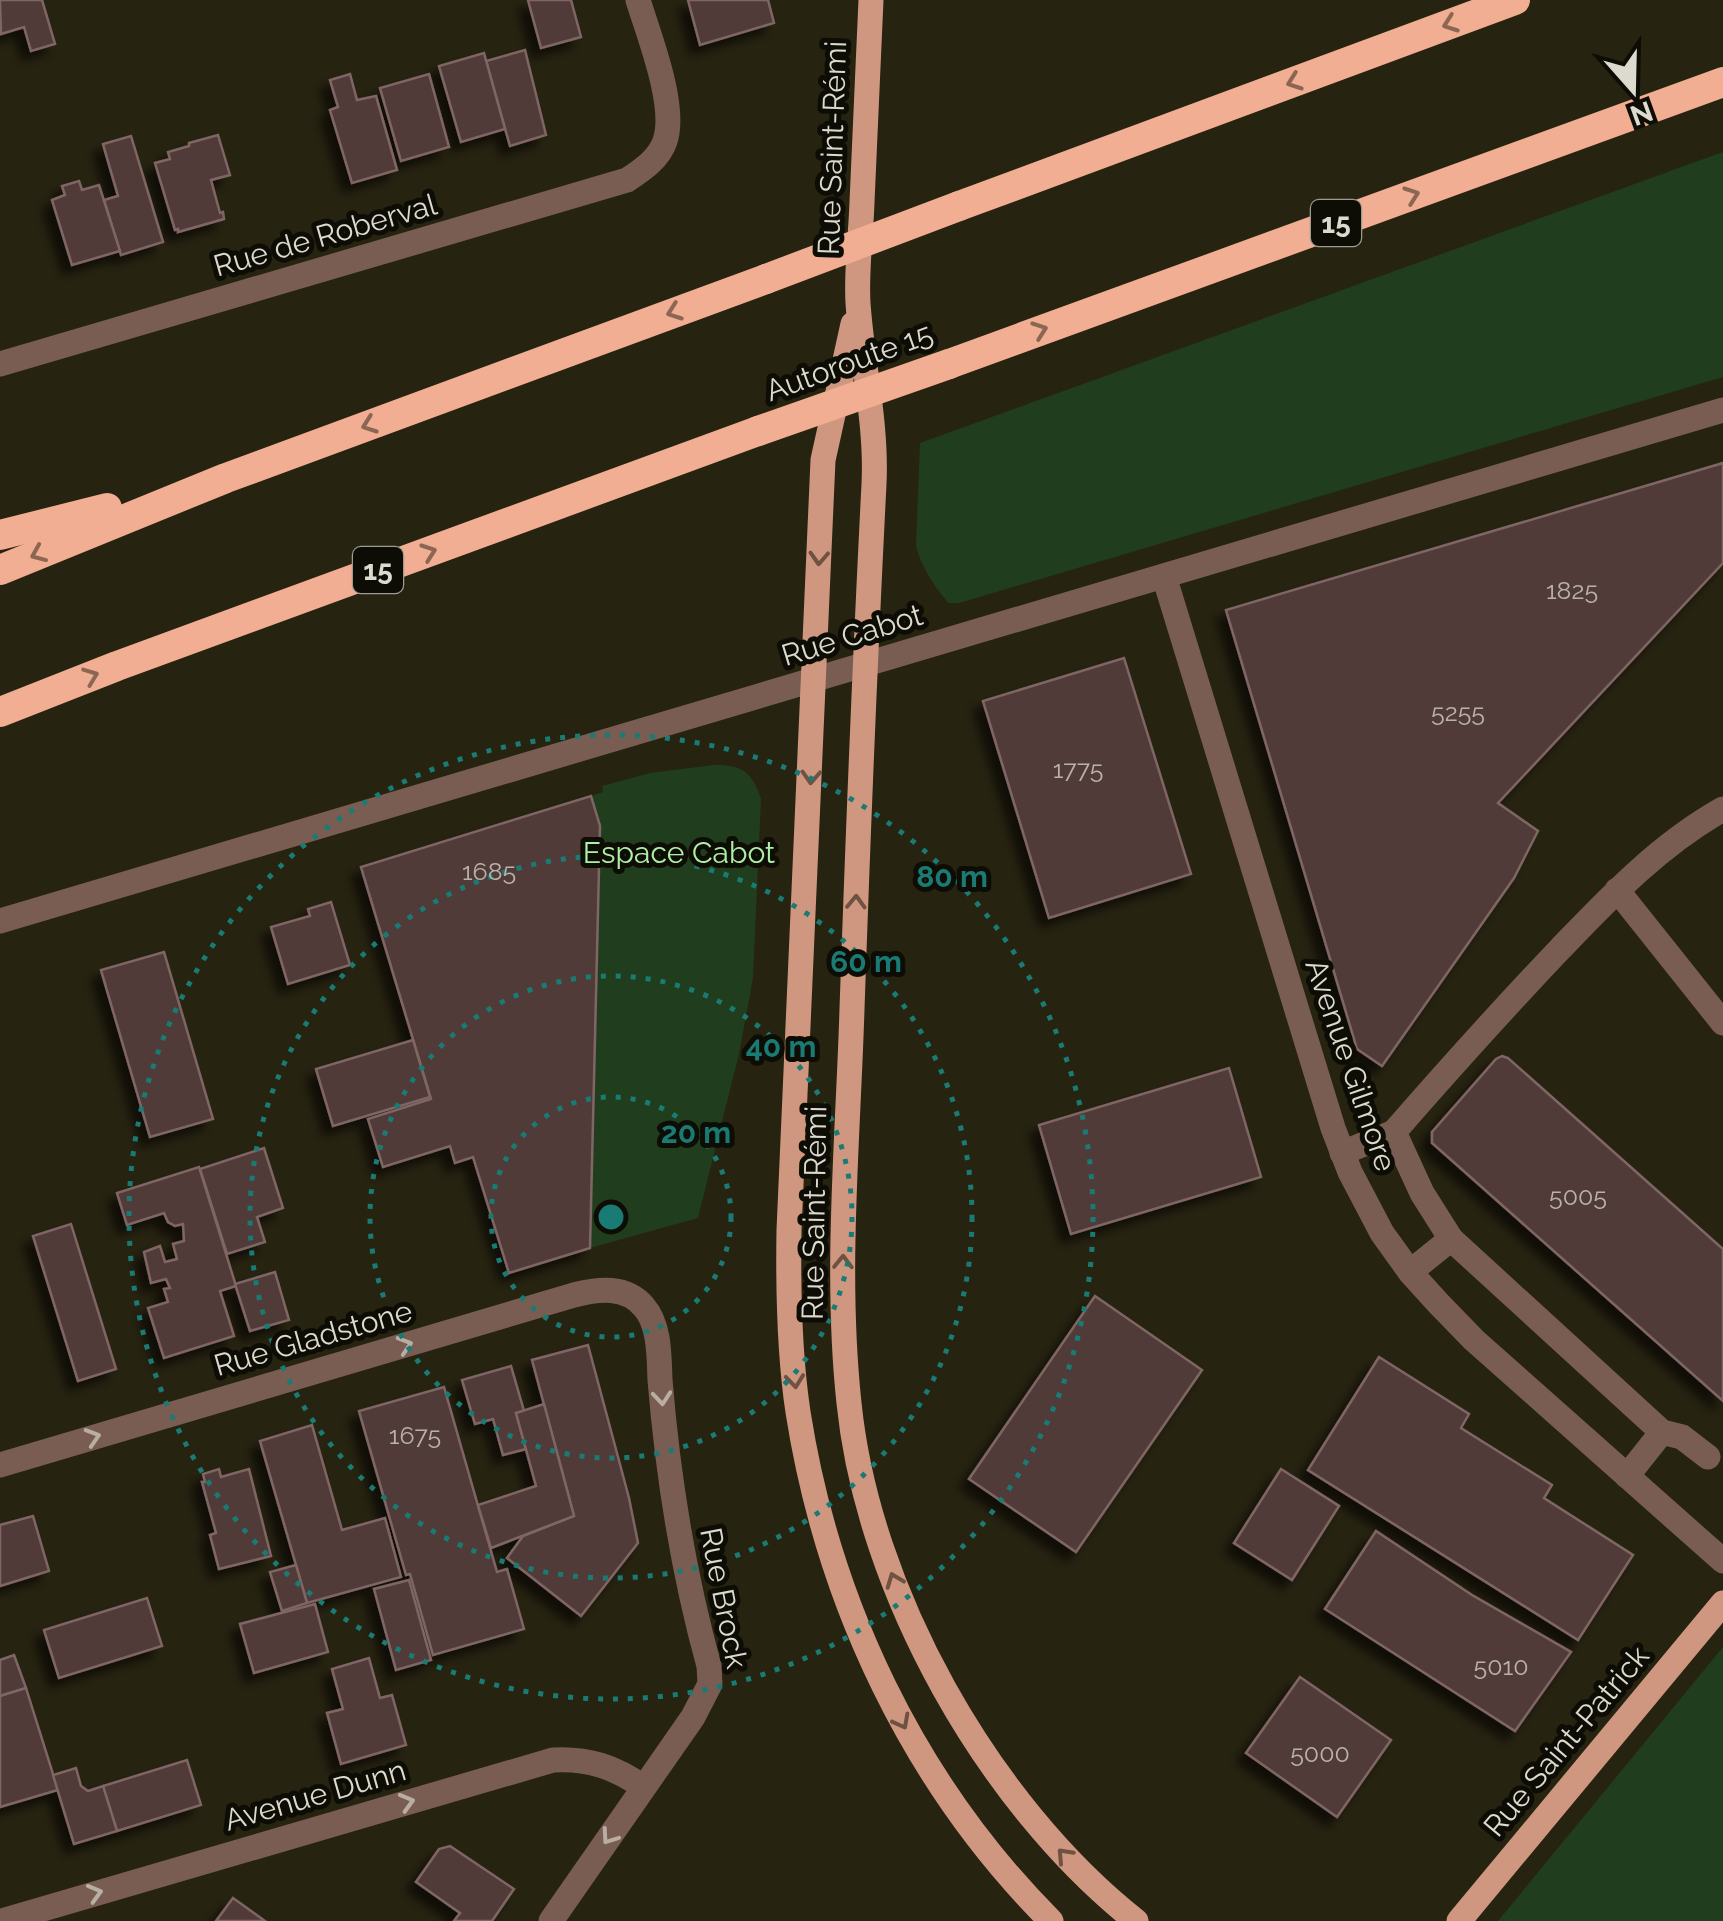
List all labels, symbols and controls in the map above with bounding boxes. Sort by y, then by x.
one-way arrow [1442,12,1460,32]
street label: Rue Saint-Rémi [811,40,853,256]
north arrow [1583,40,1683,140]
one-way arrow [1286,70,1303,91]
text: N [1626,94,1657,132]
street label: Rue de Roberval [210,186,441,284]
one-way arrow [1402,186,1419,207]
road number: 15 [1311,200,1361,246]
one-way arrow [667,300,684,321]
street label: Autoroute 15 [761,316,937,408]
one-way arrow [1031,321,1048,342]
one-way arrow [362,413,379,434]
one-way arrow [30,542,48,562]
one-way arrow [419,543,436,564]
road number: 15 [353,547,403,593]
one-way arrow [808,550,829,566]
house number: 1825 [1546,575,1598,605]
street label: Rue Cabot [777,597,927,673]
one-way arrow [81,667,98,687]
house number: 5255 [1431,697,1485,727]
house number: 1775 [1053,754,1103,784]
one-way arrow [801,769,822,785]
park label: Espace Cabot [583,835,775,870]
house number: 1685 [462,856,516,886]
text: 80 m [916,859,988,894]
one-way arrow [845,893,866,909]
text: 60 m [830,944,902,979]
street label: Avenue Gilmore [1298,954,1404,1176]
text: 40 m [746,1029,816,1064]
street label: Rue Saint-Rémi [795,1106,833,1320]
text: 20 m [661,1115,731,1150]
house number: 5005 [1549,1181,1607,1211]
centre of rings [593,1199,629,1235]
one-way arrow [832,1253,853,1269]
street label: Rue Gladstone [210,1293,416,1383]
one-way arrow [396,1336,413,1357]
one-way arrow [784,1373,805,1389]
one-way arrow [650,1391,672,1407]
house number: 1675 [389,1420,441,1450]
one-way arrow [84,1428,101,1449]
street label: Rue Brock [693,1525,755,1671]
one-way arrow [886,1572,906,1590]
street label: Rue Saint-Patrick [1476,1639,1656,1843]
house number: 5010 [1474,1651,1528,1681]
one-way arrow [890,1712,909,1730]
house number: 5000 [1290,1738,1350,1768]
street label: Avenue Dunn [220,1752,410,1838]
one-way arrow [398,1792,415,1813]
one-way arrow [603,1826,621,1845]
one-way arrow [1058,1849,1076,1867]
one-way arrow [86,1884,103,1905]

